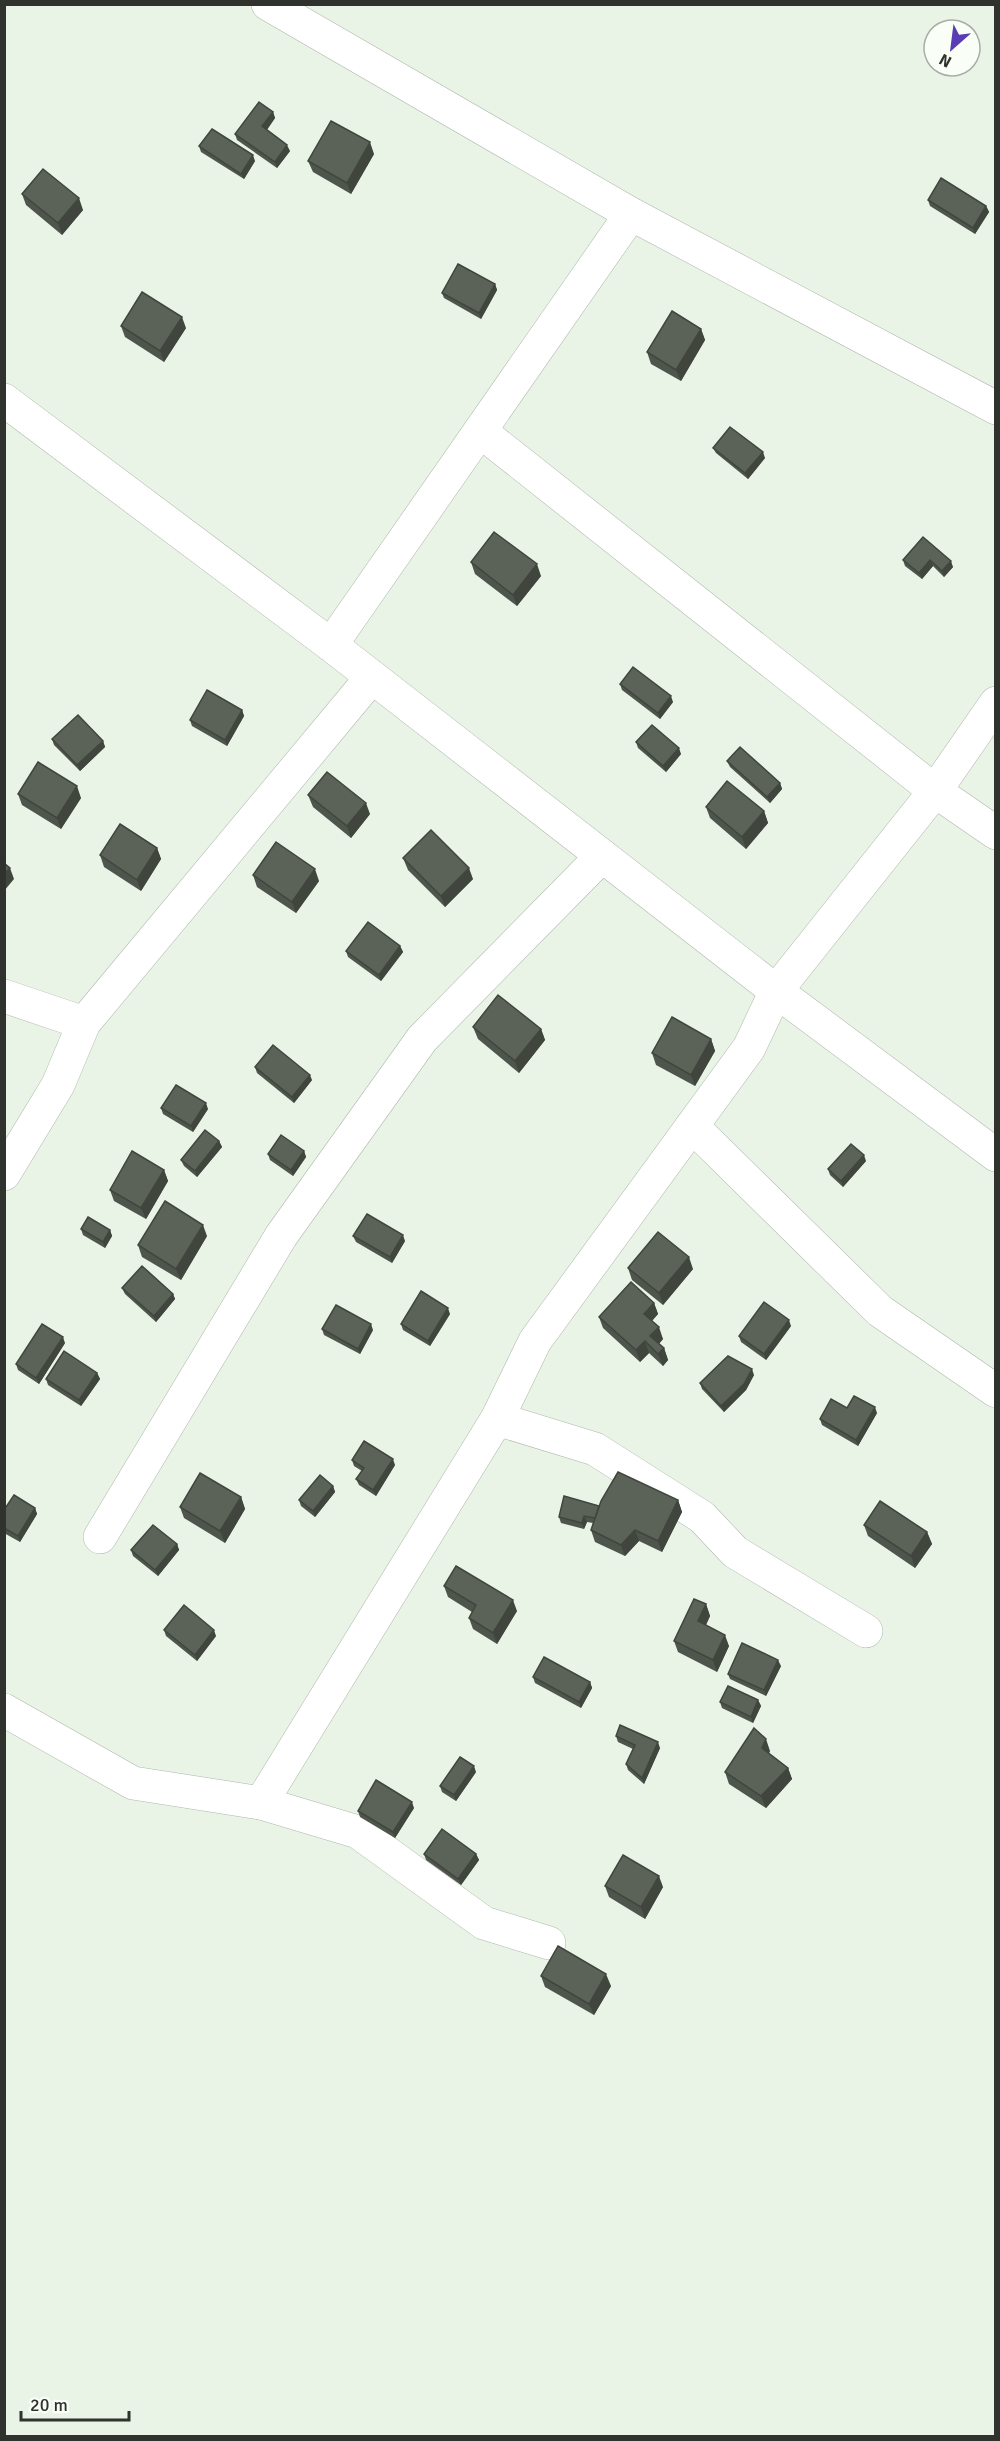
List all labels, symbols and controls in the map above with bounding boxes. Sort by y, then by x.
north arrow [922,18,982,78]
text: N [936,49,955,72]
scale bar [21,2384,129,2422]
text: 20 m [30,2394,68,2416]

